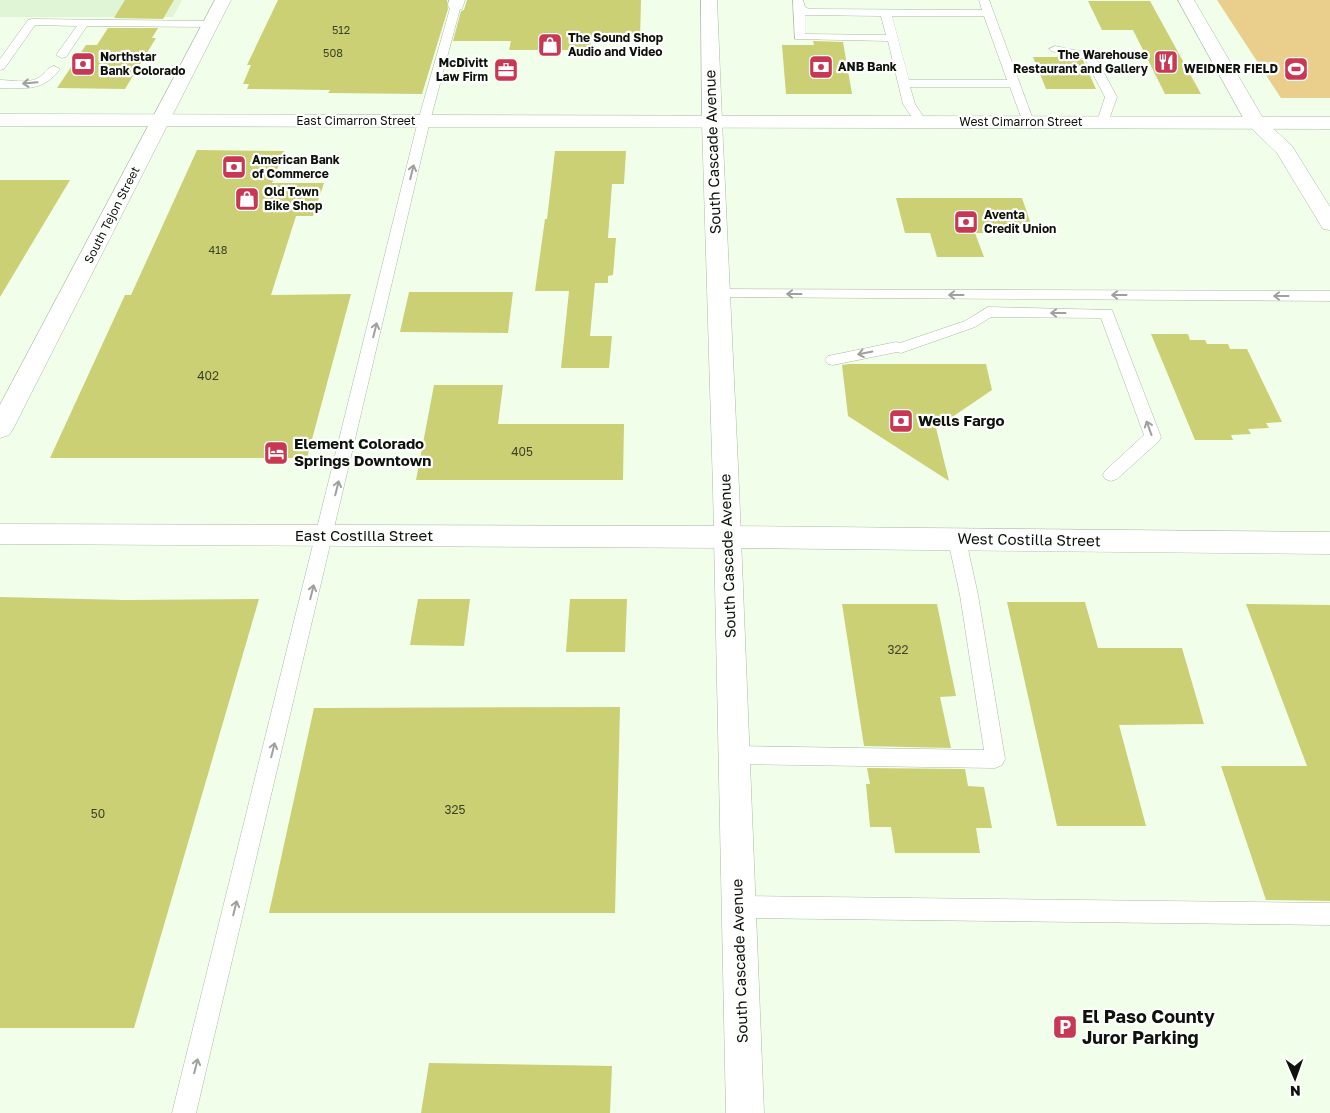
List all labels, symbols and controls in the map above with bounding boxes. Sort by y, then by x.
house number: 512 [332,23,350,36]
place label: The Sound Shop Audio and Video [568,30,664,59]
shop icon: The Sound Shop Audio and Video [537,32,563,58]
house number: 508 [323,46,343,59]
place label: The Warehouse Restaurant and Gallery [1013,47,1149,76]
place label: Northstar Bank Colorado [100,49,186,78]
restaurant icon: The Warehouse Restaurant and Gallery [1153,49,1179,75]
bank icon: Northstar Bank Colorado [70,51,96,77]
bank icon: ANB Bank [808,54,834,80]
place label: McDivitt Law Firm [436,55,488,84]
sports icon: WEIDNER FIELD [1283,56,1309,82]
office icon: McDivitt Law Firm [493,57,519,83]
place label: ANB Bank [838,59,897,74]
place label: WEIDNER FIELD [1184,61,1278,76]
street label: South Cascade Avenue [700,69,724,235]
one-way arrow [22,78,38,88]
street label: East Cimarron Street [296,113,416,128]
street label: West Cimarron Street [959,114,1083,129]
place label: American Bank of Commerce [252,152,340,181]
bank icon: American Bank of Commerce [221,154,247,180]
street label: South Tejon Street [81,164,143,266]
one-way arrow [408,164,417,180]
place label: Old Town Bike Shop [264,184,323,213]
shop icon: Old Town Bike Shop [234,186,260,212]
place label: Aventa Credit Union [984,207,1056,236]
bank icon: Aventa Credit Union [953,209,979,235]
house number: 418 [209,243,228,256]
one-way arrow [786,289,802,299]
one-way arrow [949,290,965,300]
one-way arrow [1111,290,1128,300]
one-way arrow [1274,291,1290,301]
one-way arrow [1050,308,1066,318]
one-way arrow [370,322,380,338]
one-way arrow [857,349,873,359]
house number: 402 [197,368,219,383]
bank icon: Wells Fargo [888,408,914,434]
place label: Wells Fargo [918,411,1004,429]
one-way arrow [1144,421,1153,436]
place label: Element Colorado Springs Downtown [294,434,431,469]
hotel icon: Element Colorado Springs Downtown [263,440,289,466]
house number: 405 [511,444,533,459]
street label: South Cascade Avenue [715,473,739,639]
one-way arrow [333,480,342,496]
street label: East Costilla Street [295,526,433,544]
street label: West Costilla Street [957,529,1101,549]
one-way arrow [307,585,317,601]
house number: 322 [888,642,909,657]
one-way arrow [269,742,278,758]
house number: 325 [445,802,466,817]
house number: 50 [91,806,105,821]
street label: South Cascade Avenue [727,878,751,1044]
one-way arrow [231,900,240,916]
place label: El Paso County Juror Parking [1082,1005,1215,1048]
parking icon: El Paso County Juror Parking [1052,1014,1078,1040]
north arrow [1270,1053,1320,1103]
one-way arrow [192,1058,201,1074]
text: N [1290,1083,1301,1100]

